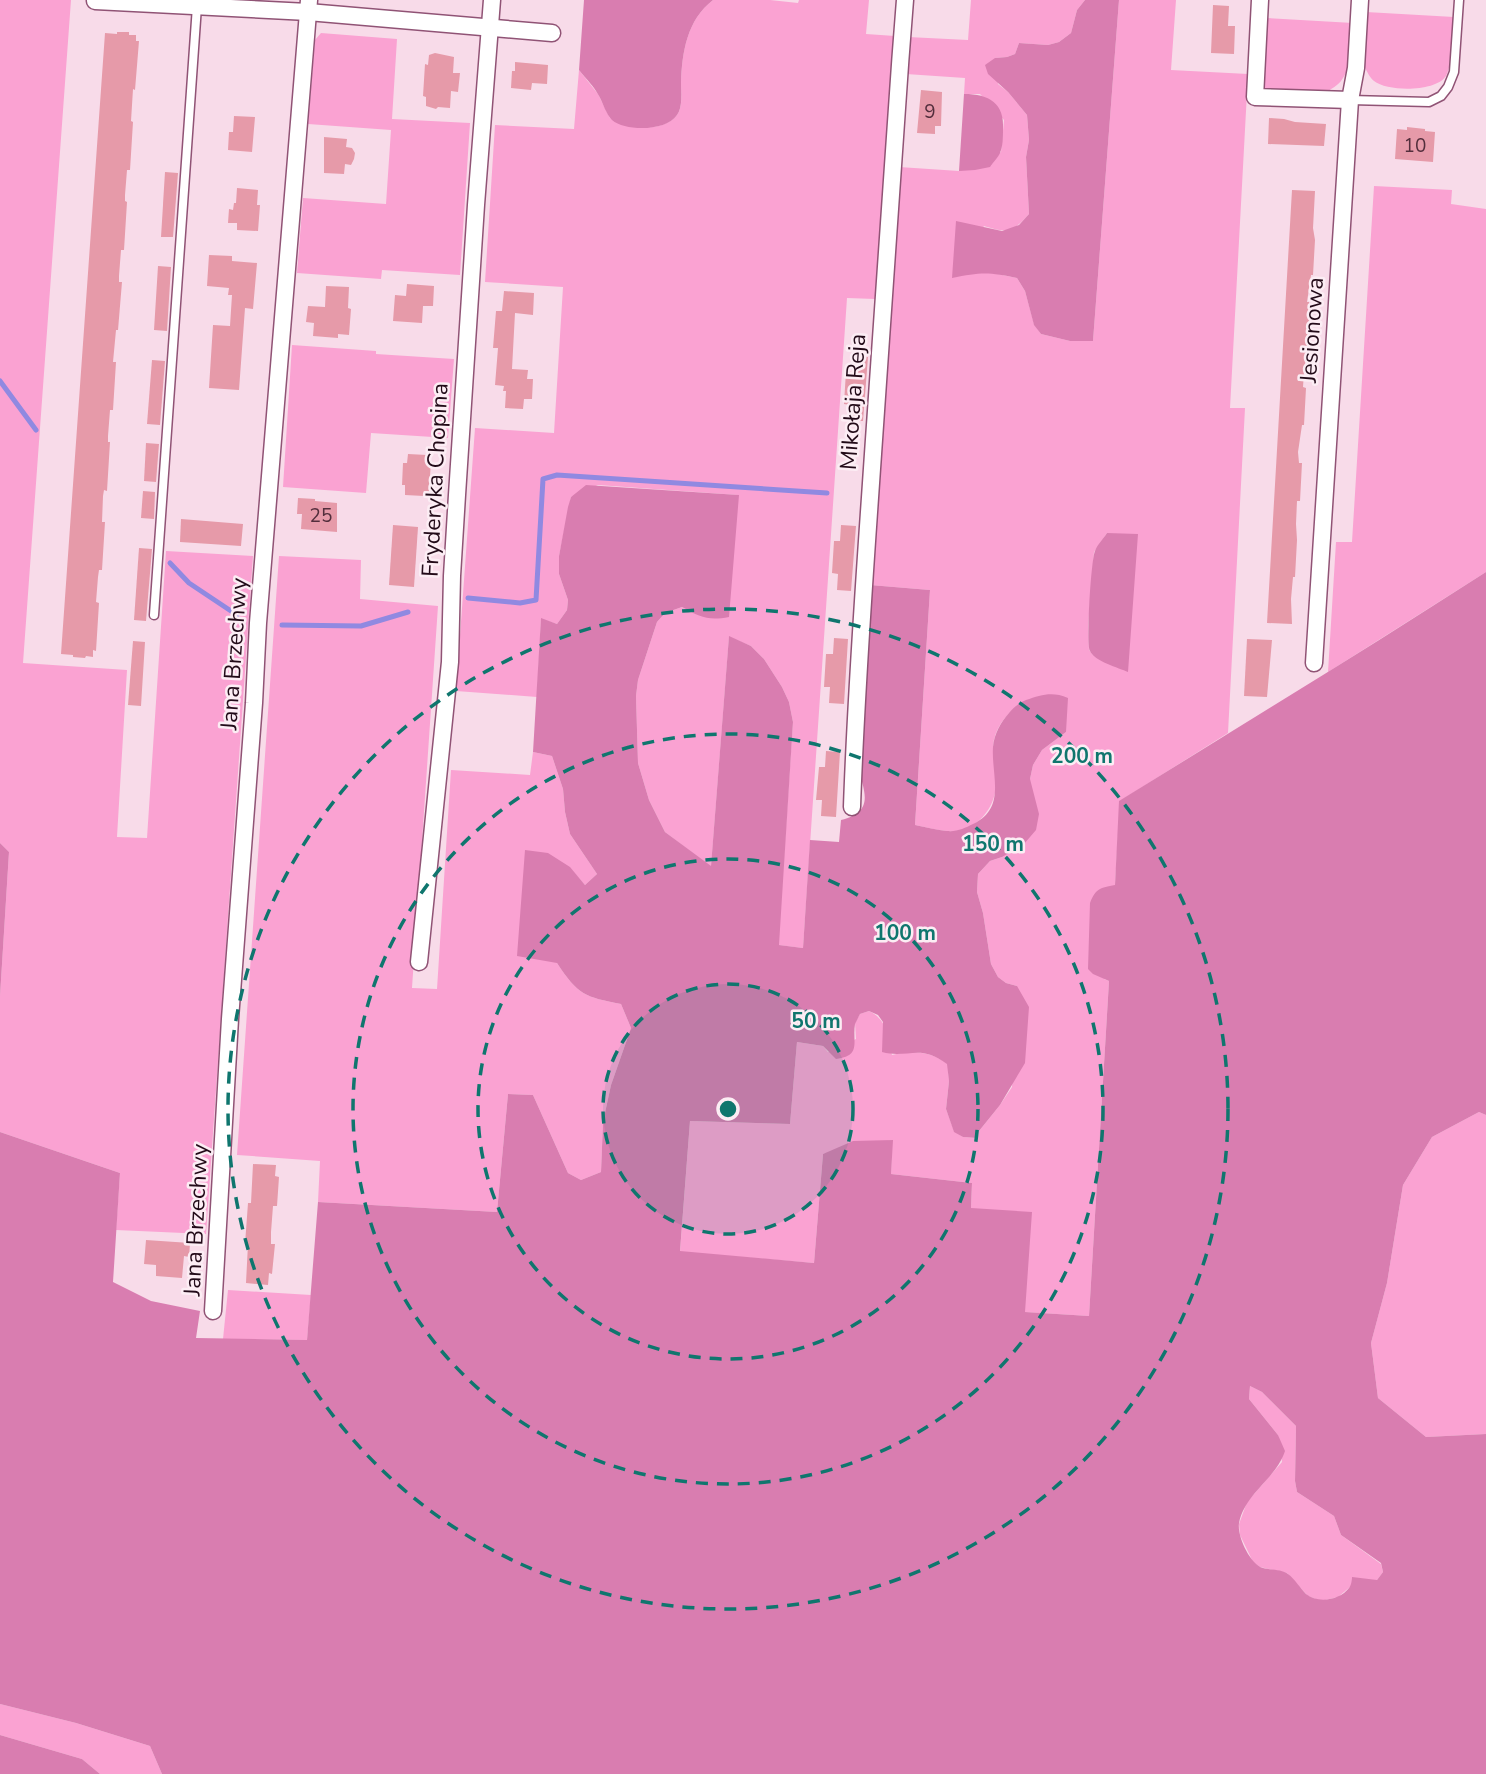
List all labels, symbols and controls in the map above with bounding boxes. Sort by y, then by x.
house number: 9 [924,99,936,125]
house number: 10 [1404,133,1426,159]
street label: Jesionowa [1293,276,1331,385]
street label: Mikołaja Reja [833,333,873,471]
street label: Fryderyka Chopina [414,382,456,578]
house number: 25 [310,503,332,529]
street label: Jana Brzechwy [213,577,255,732]
text: 200 m [1051,742,1113,770]
text: 150 m [962,830,1024,858]
text: 100 m [874,919,936,947]
text: 50 m [791,1007,841,1035]
centre of rings [716,1097,740,1121]
street label: Jana Brzechwy [176,1143,215,1298]

